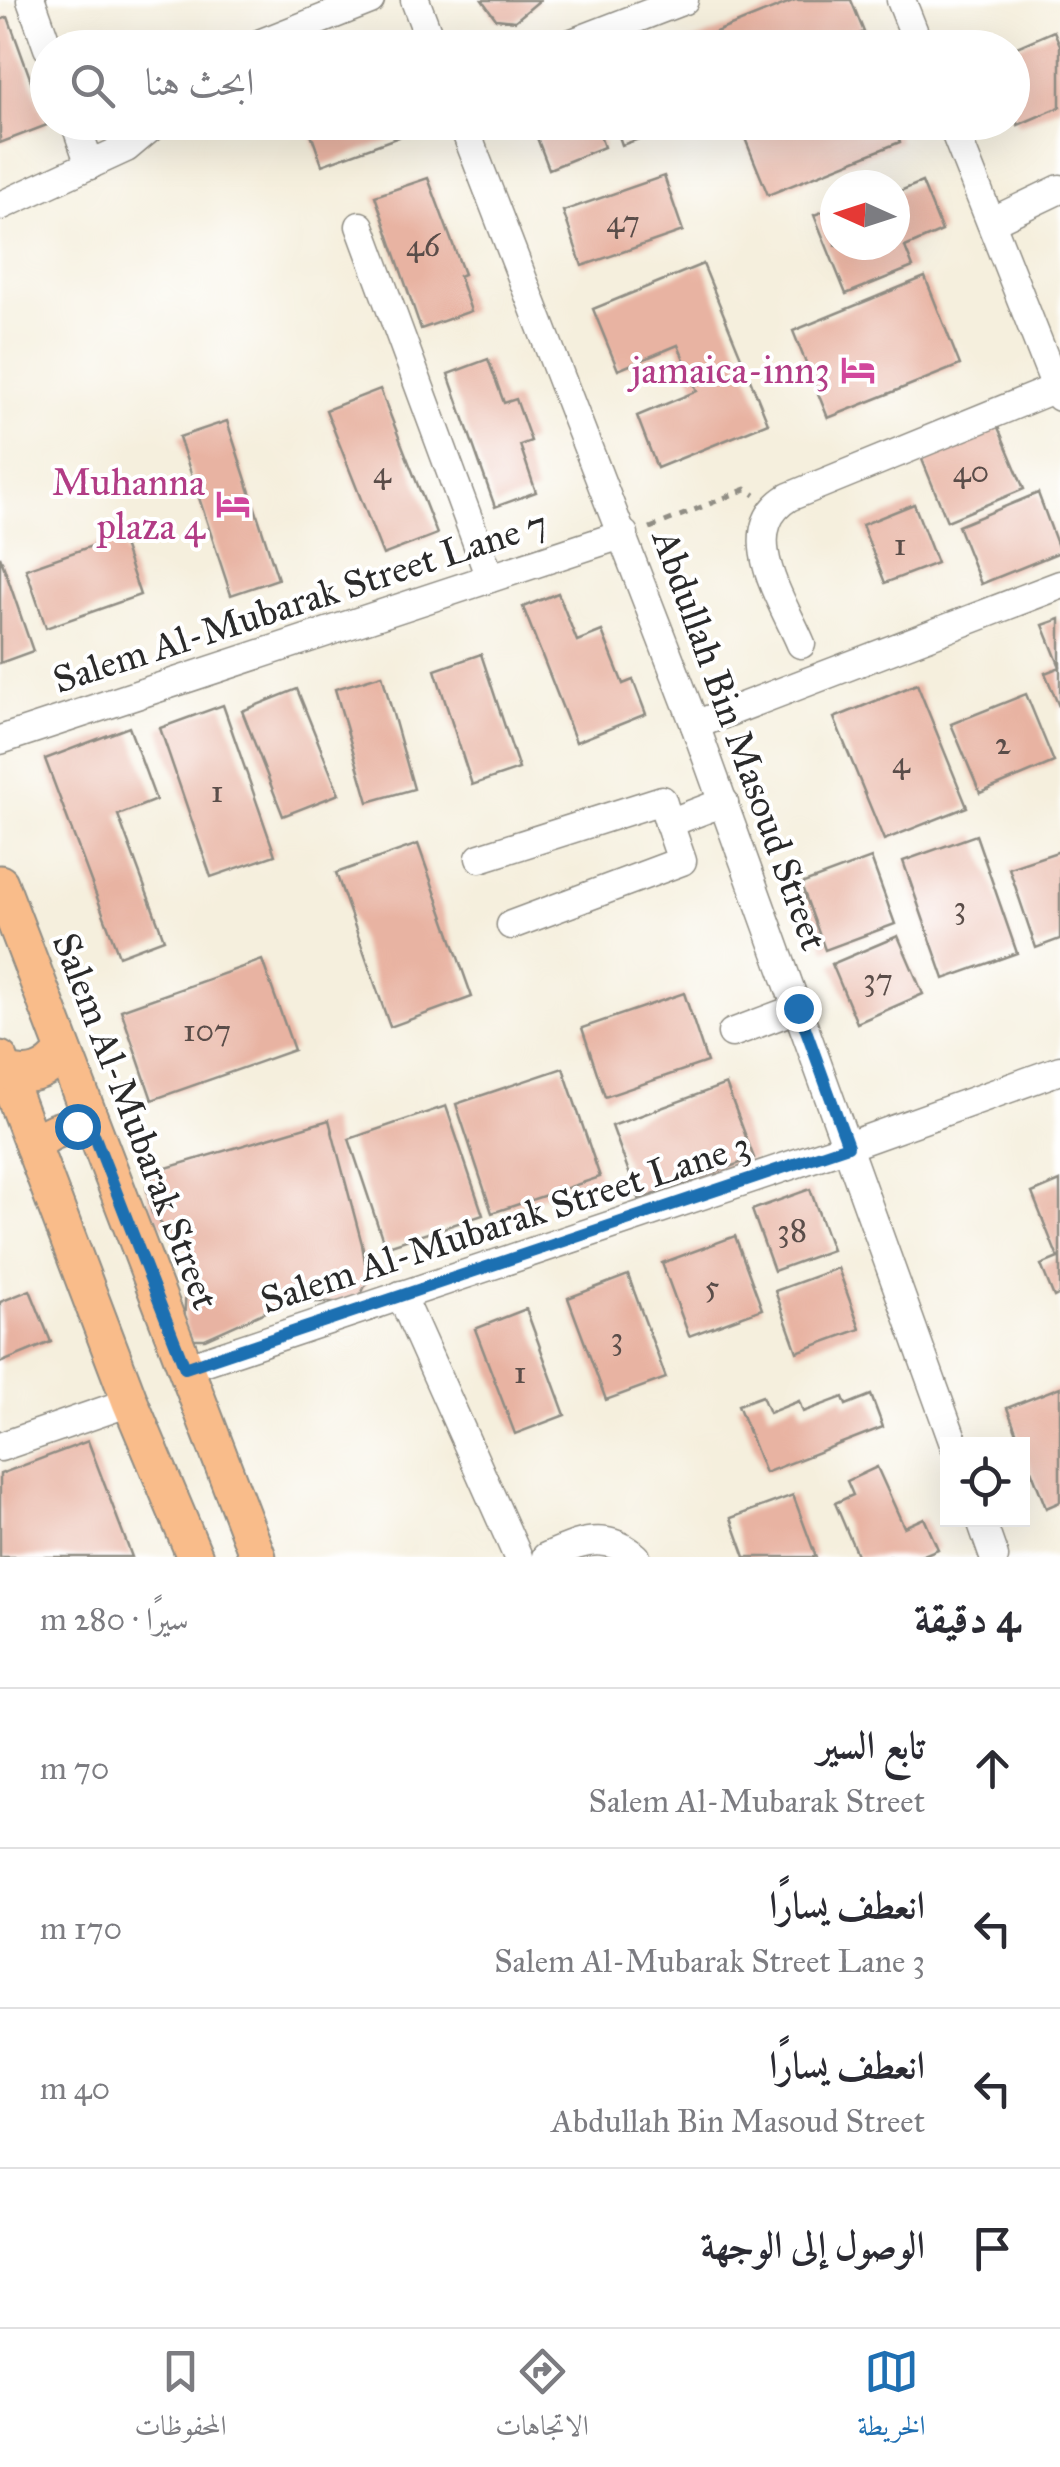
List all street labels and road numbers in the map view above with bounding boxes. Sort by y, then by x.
street label: Salem Al-Mubarak Street Lane 7 [47,499,553,703]
street label: Abdullah Bin Masoud Street [642,522,838,956]
street label: Salem Al-Mubarak Street [43,926,229,1316]
street label: Salem Al-Mubarak Street Lane 3 [255,1121,755,1323]

